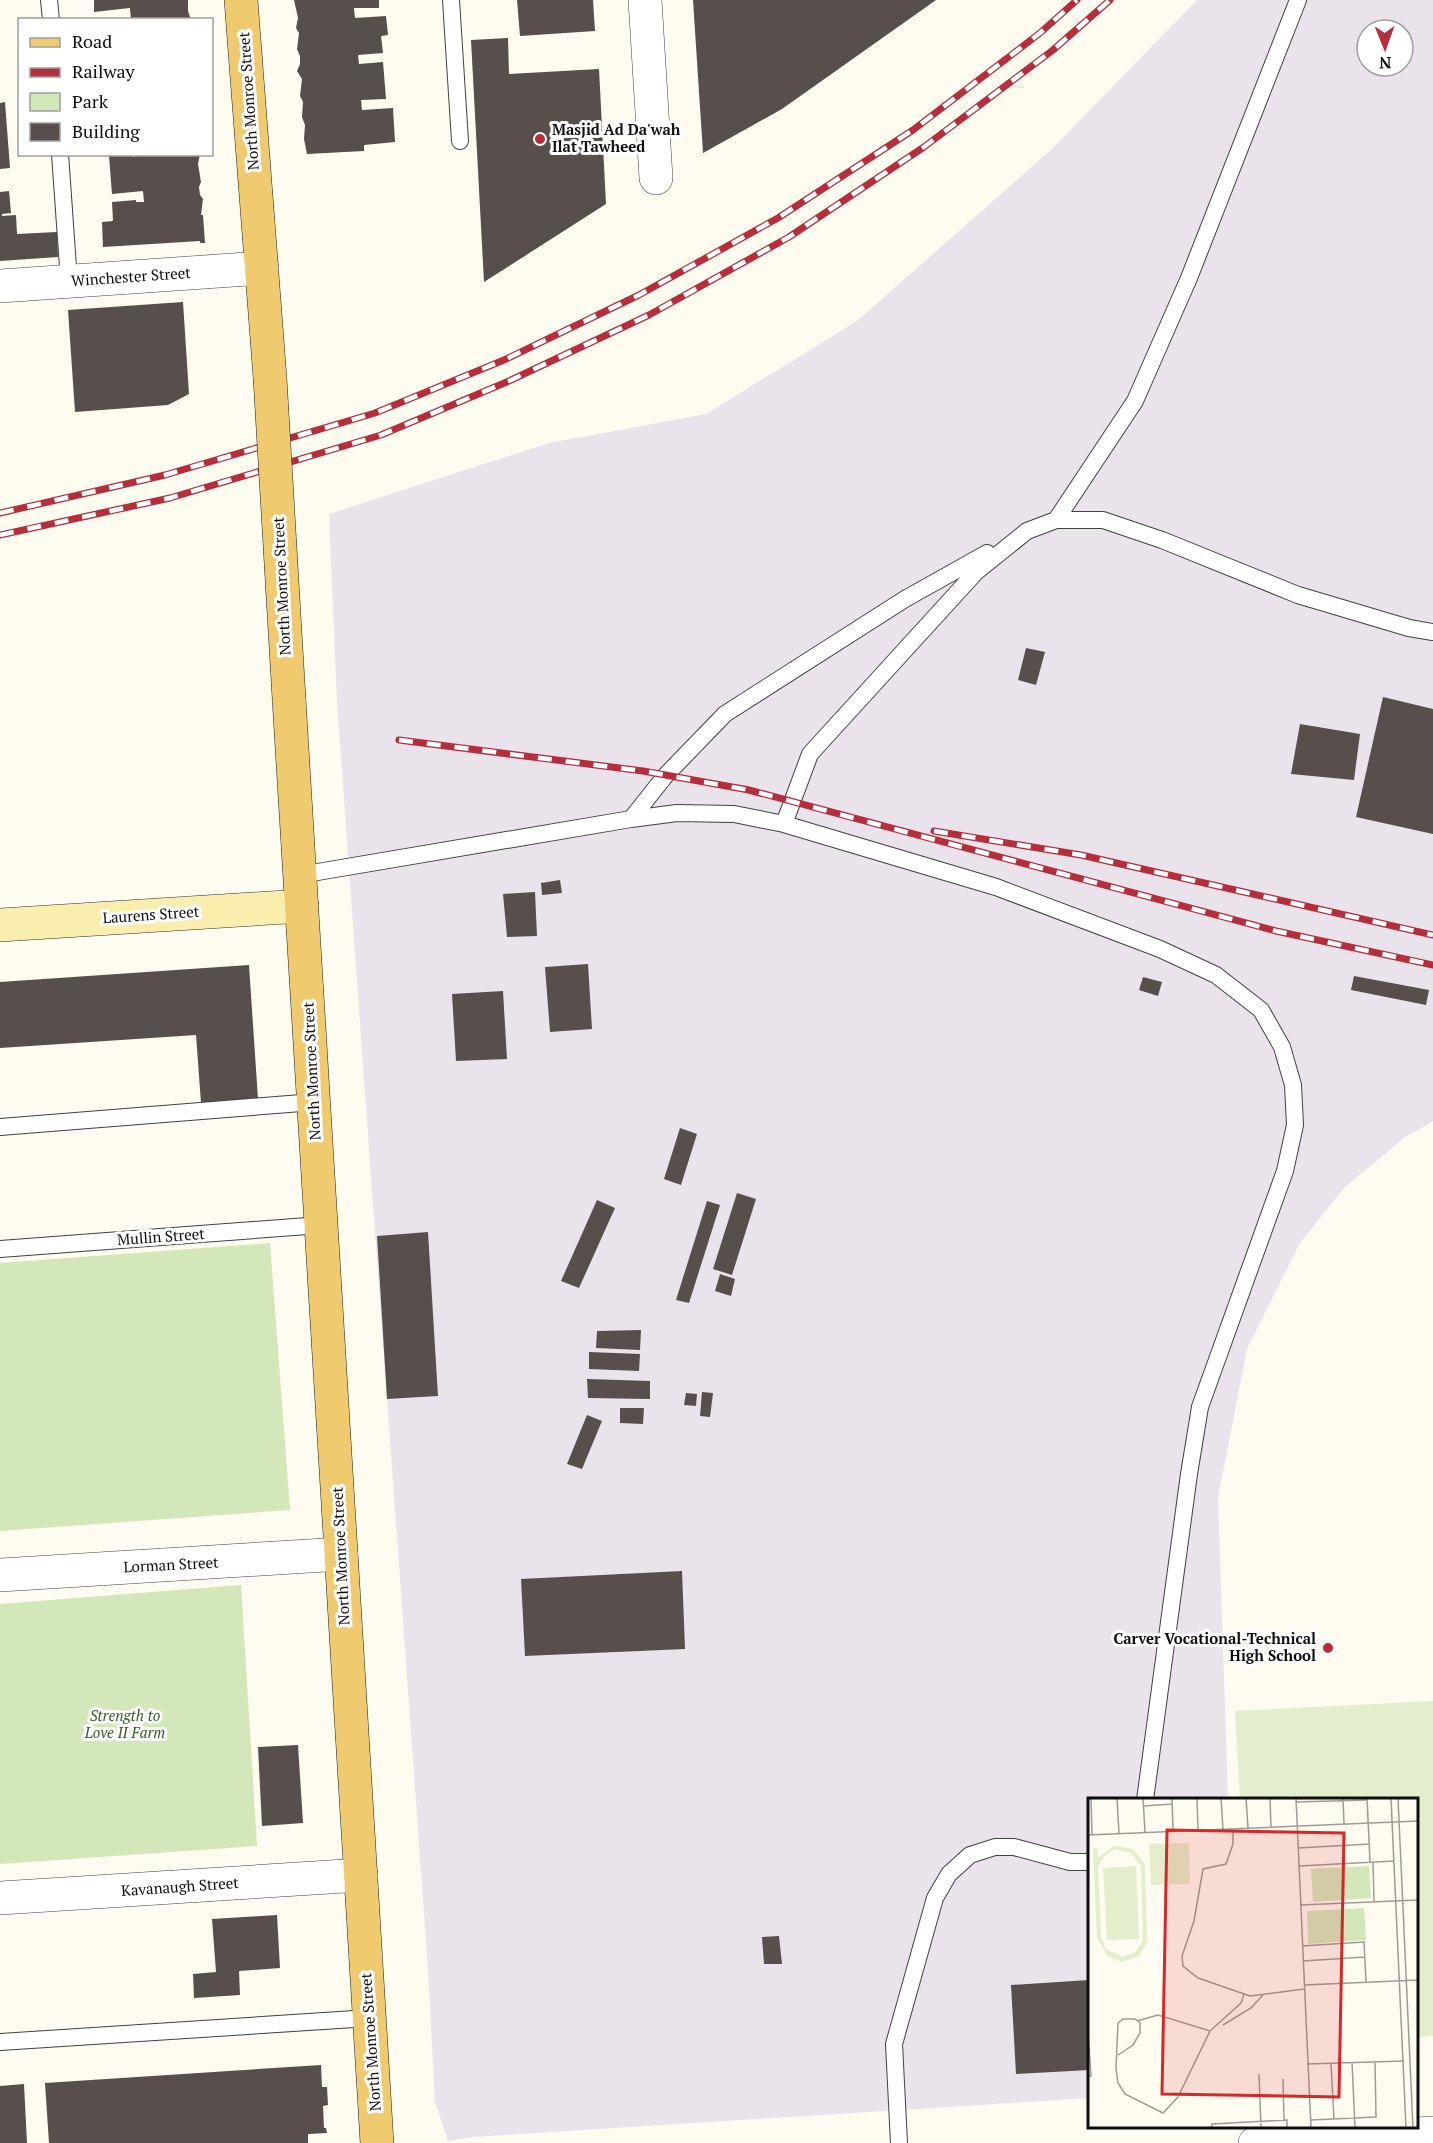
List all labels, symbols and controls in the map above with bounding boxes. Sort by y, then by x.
legend [18,18,213,156]
north arrow [1355,18,1415,78]
text: Road [72,29,112,53]
street label: North Monroe Street [233,31,263,171]
text: N [1379,52,1392,74]
text: Railway [72,59,136,83]
text: Park [72,89,109,113]
text: Building [72,119,140,143]
place label: Masjid Ad Da'wah Ilat Tawheed [552,119,681,156]
marker: Masjid Ad Da'wah Ilat Tawheed [533,132,547,146]
street label: Winchester Street [70,262,192,290]
street label: North Monroe Street [267,516,295,656]
street label: Laurens Street [102,901,200,927]
street label: North Monroe Street [297,1001,325,1141]
street label: Mullin Street [116,1223,206,1249]
street label: North Monroe Street [326,1486,354,1626]
street label: Lorman Street [123,1551,220,1576]
place label: Carver Vocational-Technical High School [1113,1628,1316,1665]
marker: Carver Vocational-Technical High School [1321,1641,1335,1655]
park label: Strength to Love II Farm [84,1705,165,1742]
inset map [1088,1798,1418,2128]
street label: Kavanaugh Street [120,1872,240,1900]
street label: North Monroe Street [355,1972,385,2112]

